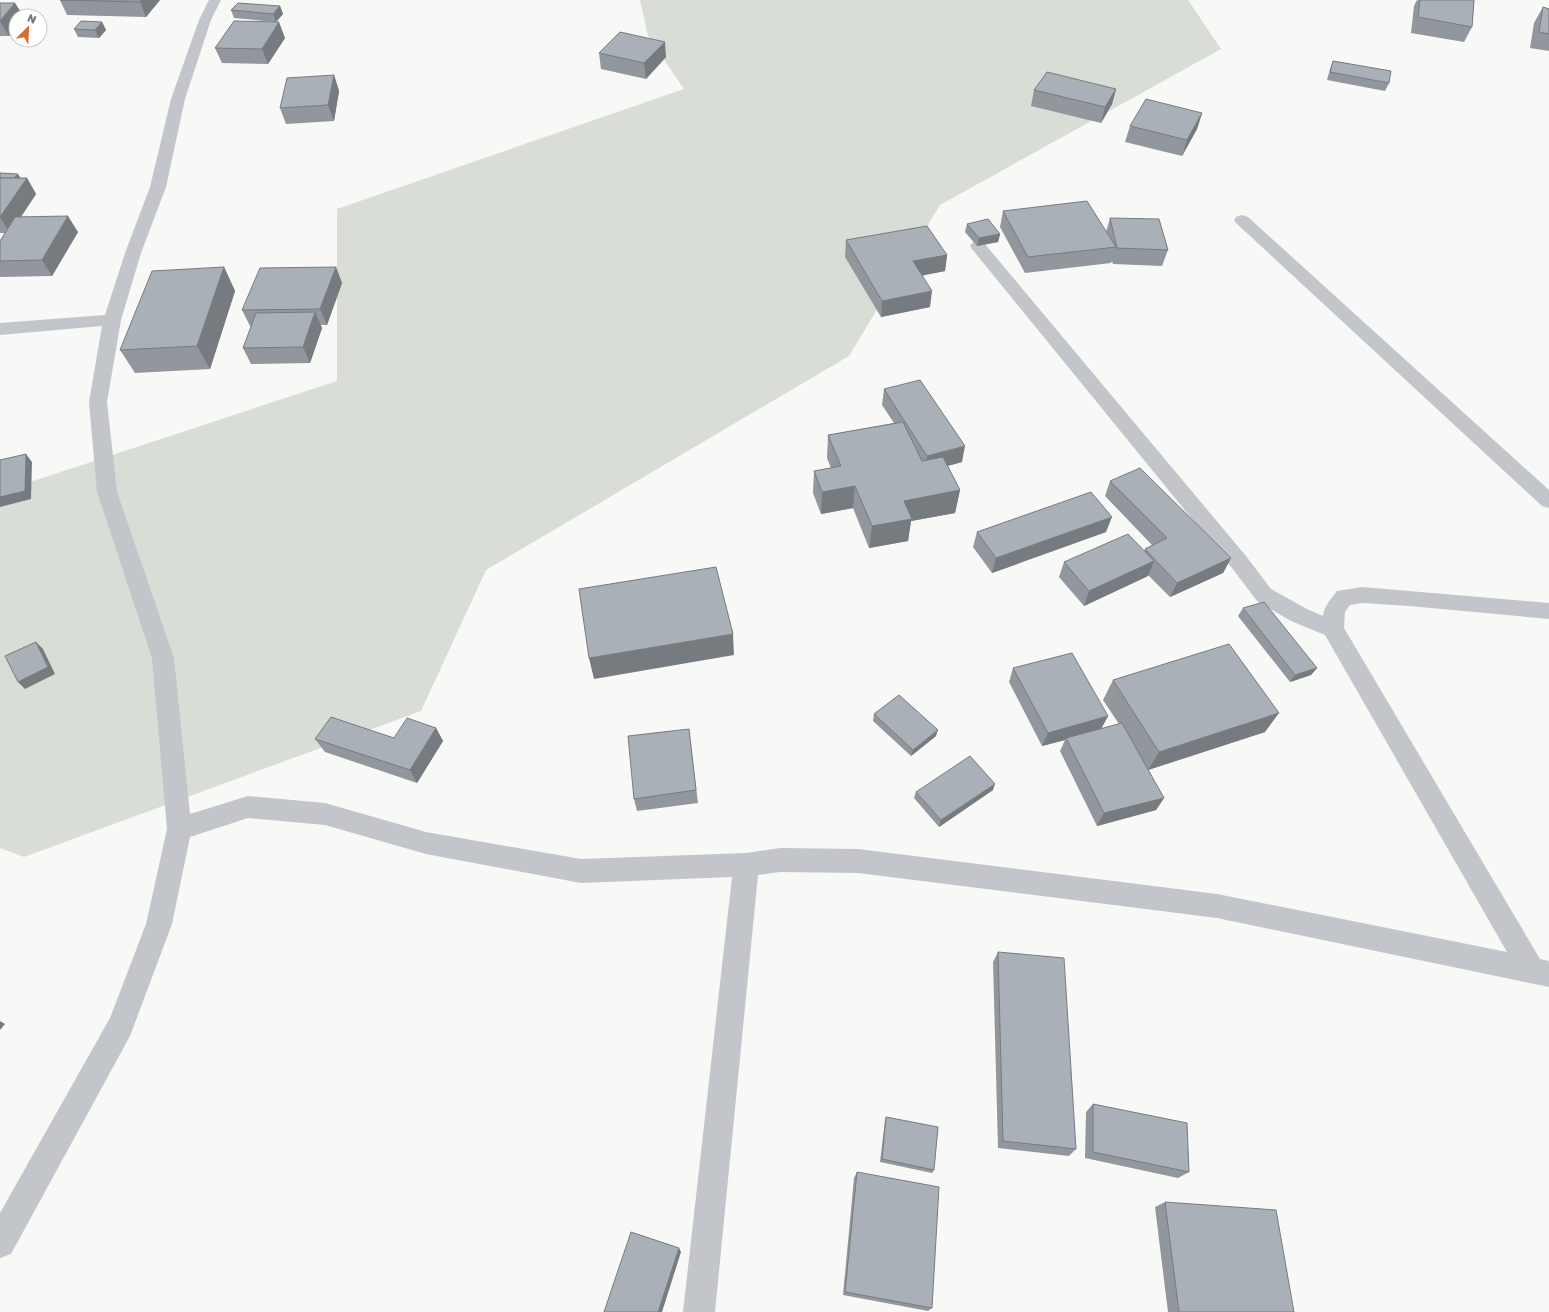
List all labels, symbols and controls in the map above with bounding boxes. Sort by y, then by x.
north arrow [8,8,48,48]
text: N [26,11,39,26]

